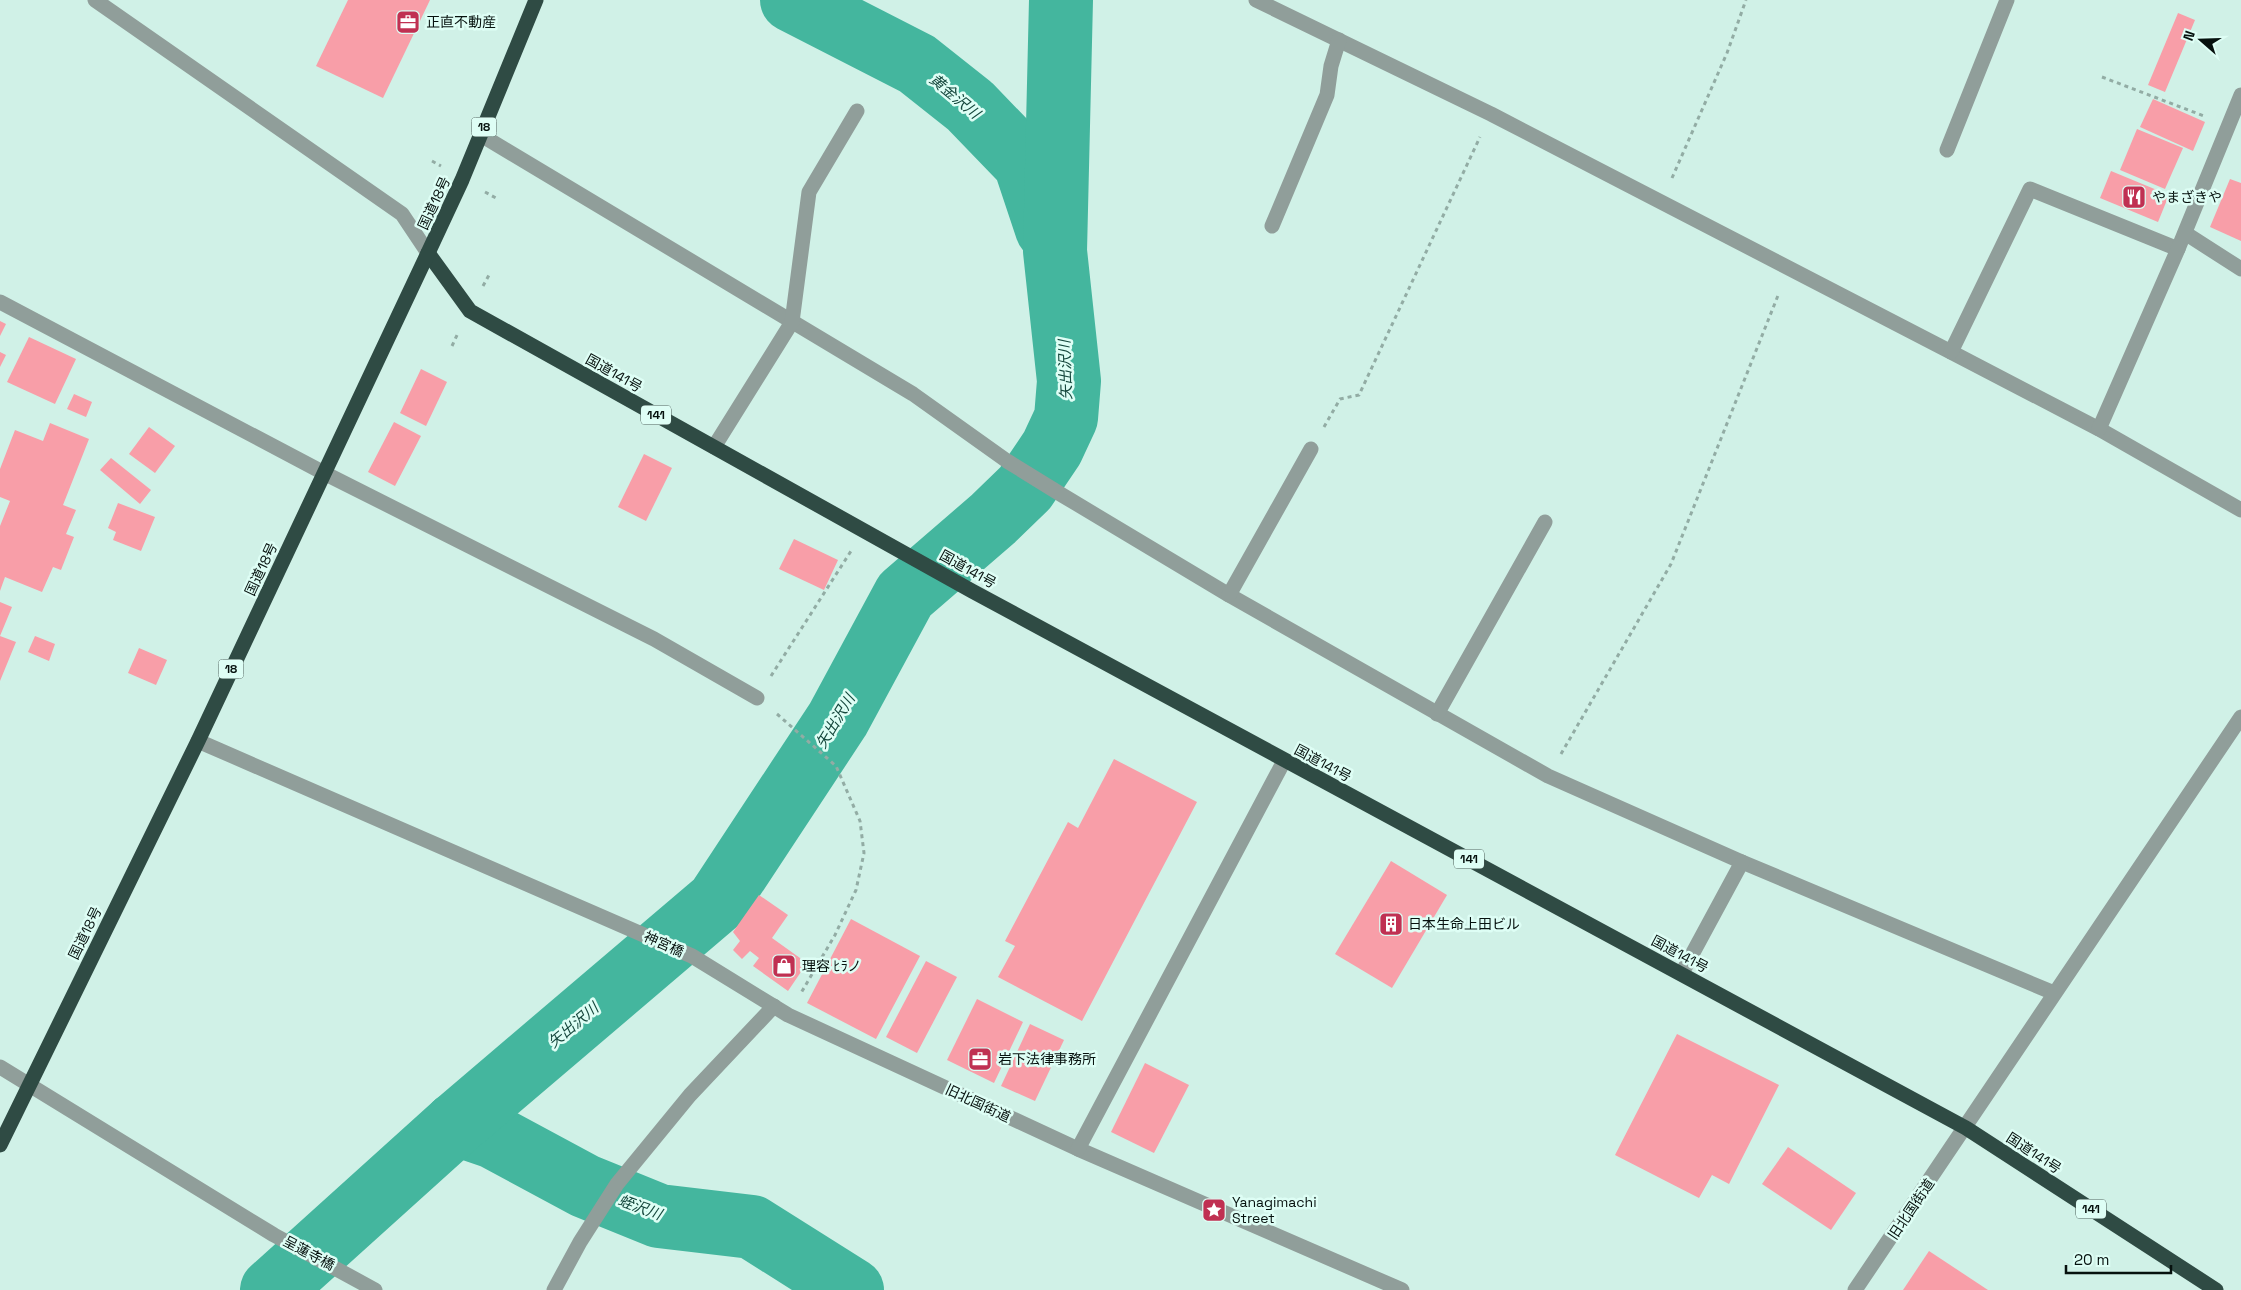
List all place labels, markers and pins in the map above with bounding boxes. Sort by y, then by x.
office icon: 正直不動産 [395,9,421,35]
place label: 正直不動産 [426,13,496,31]
restaurant icon: やまざきや [2121,184,2147,210]
place label: やまざきや [2152,188,2222,206]
building icon: 日本生命上田ビル [1378,911,1404,937]
place label: 日本生命上田ビル [1408,915,1520,933]
shop icon: 理容 ﾋﾗノ [771,953,797,979]
place label: 理容 ﾋﾗノ [802,957,862,975]
office icon: 岩下法律事務所 [967,1046,993,1072]
place label: 岩下法律事務所 [998,1050,1096,1068]
place label: Yanagimachi Street [1232,1193,1317,1227]
place icon: Yanagimachi Street [1201,1197,1227,1223]

